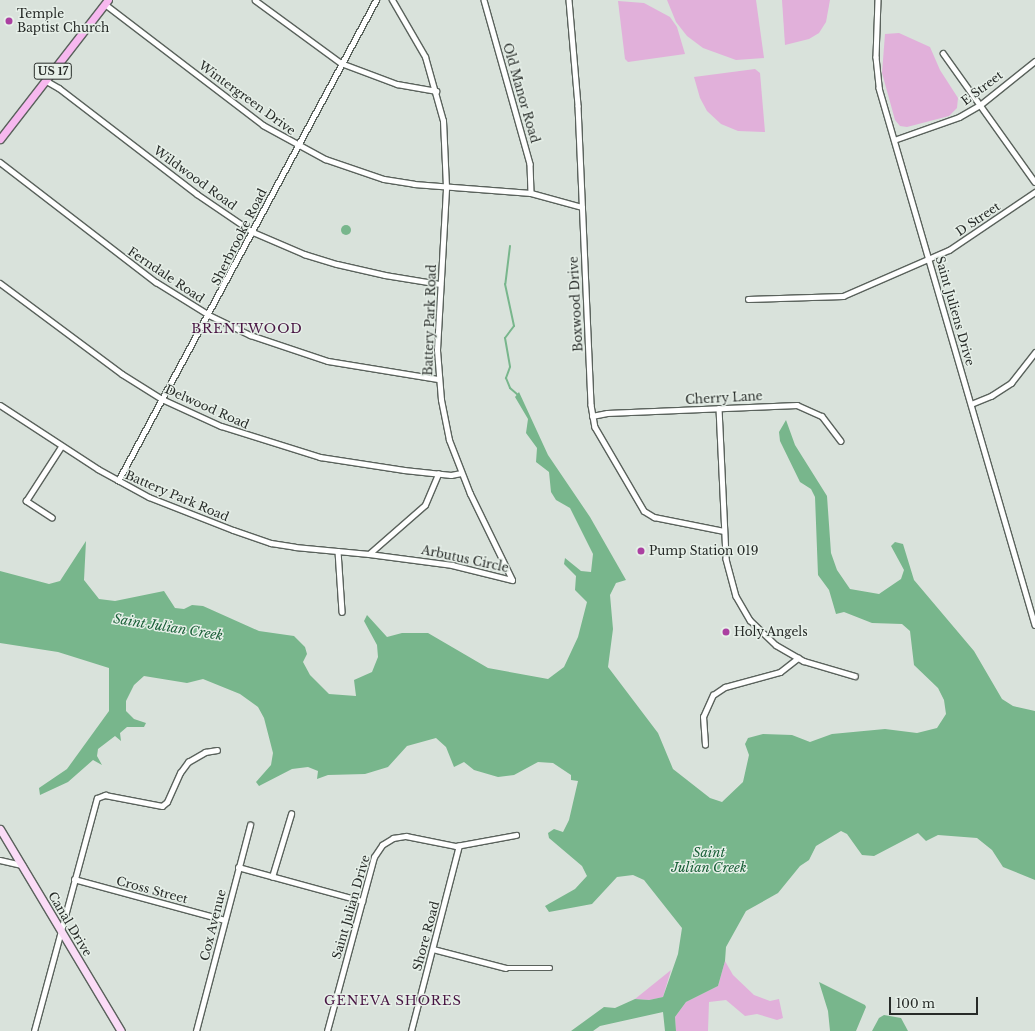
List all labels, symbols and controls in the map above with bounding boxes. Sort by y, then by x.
place label: Temple Baptist Church [17,7,109,35]
marker: Temple Baptist Church [4,16,14,26]
street label: Old Manor Road [500,41,542,145]
street label: Wintergreen Drive [196,58,298,138]
road number: US 17 [33,62,73,80]
street label: E Street [958,68,1006,108]
street label: Wildwood Road [151,143,239,213]
street label: Sherbrooke Road [208,186,270,288]
street label: D Street [953,199,1003,239]
street label: Ferndale Road [125,244,207,306]
street label: Saint Juliens Drive [932,254,978,368]
street label: Boxwood Drive [566,256,586,352]
street label: Battery Park Road [421,264,439,376]
district label: BRENTWOOD [191,321,303,337]
street label: Delwood Road [163,382,251,432]
street label: Cherry Lane [685,389,763,407]
street label: Battery Park Road [123,468,231,524]
street label: Arbutus Circle [420,543,510,575]
place label: Pump Station 019 [649,544,758,558]
marker: Pump Station 019 [636,546,646,556]
water label: Saint Julian Creek [112,612,224,644]
place label: Holy Angels [734,625,808,639]
marker: Holy Angels [721,627,731,637]
water label: Saint Julian Creek [671,846,747,877]
street label: Saint Julian Drive [329,853,373,961]
street label: Cross Street [115,874,189,906]
street label: Cox Avenue [197,888,229,962]
street label: Canal Drive [45,889,95,959]
street label: Shore Road [410,900,442,972]
scale bar [891,989,980,1015]
district label: GENEVA SHORES [324,993,462,1009]
text: 100 m [896,996,935,1011]

